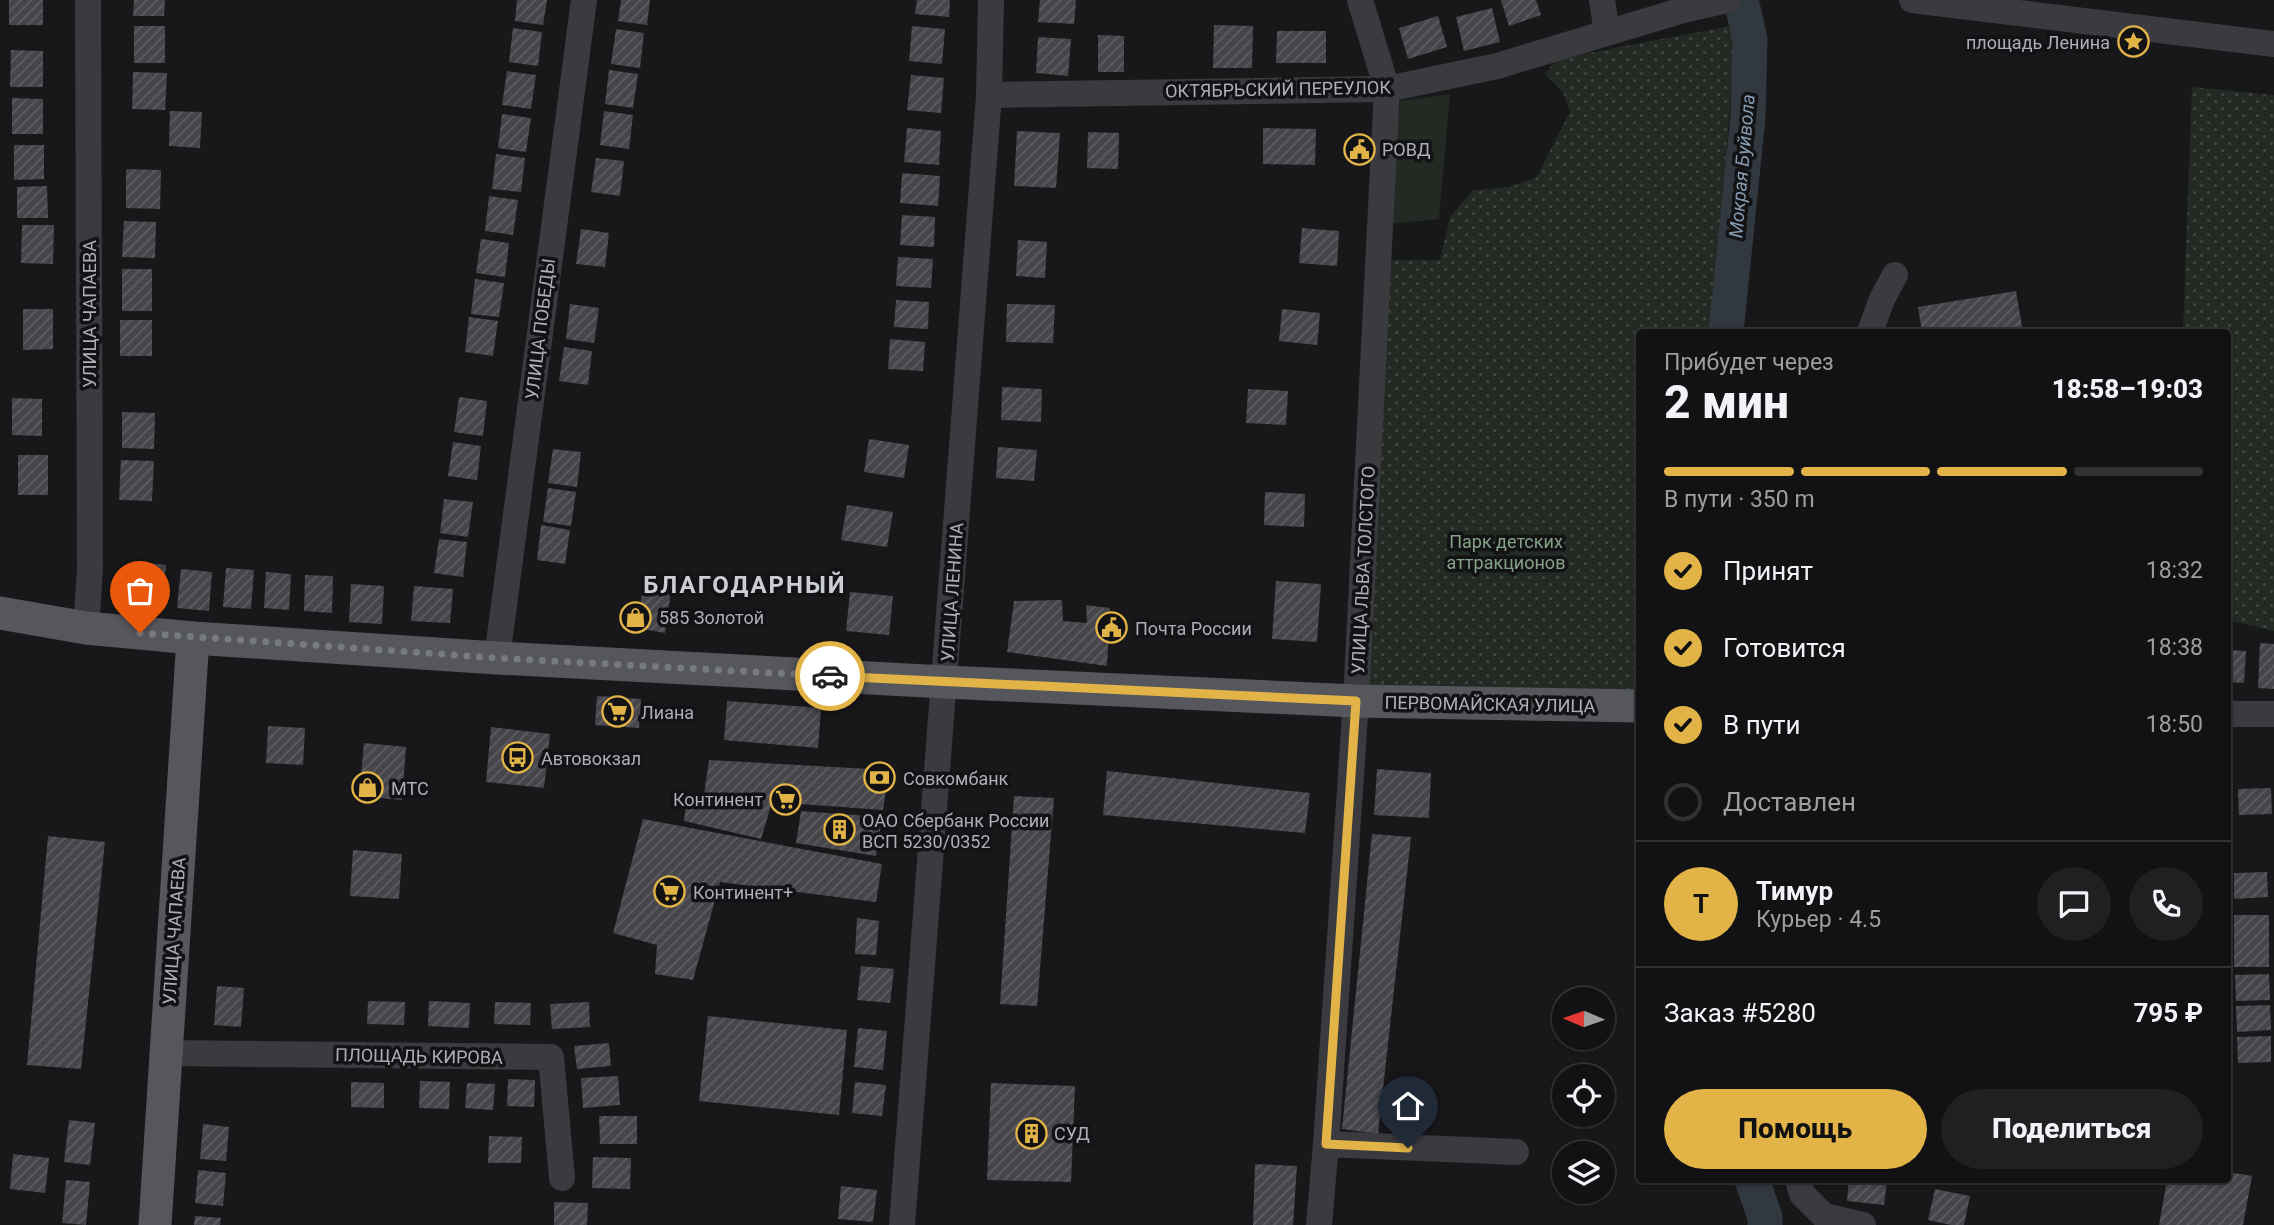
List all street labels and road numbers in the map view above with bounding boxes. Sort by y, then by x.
street label: ОКТЯБРЬСКИЙ ПЕРЕУЛОК [1165,77,1391,101]
street label: УЛИЦА ЧАПАЕВА [79,240,100,388]
street label: УЛИЦА ПОБЕДЫ [521,257,559,401]
street label: УЛИЦА ЛЬВА ТОЛСТОГО [1347,465,1379,675]
street label: УЛИЦА ЛЕНИНА [937,522,967,662]
street label: ПЕРВОМАЙСКАЯ УЛИЦА [1384,692,1596,716]
street label: УЛИЦА ЧАПАЕВА [158,856,190,1006]
street label: ПЛОЩАДЬ КИРОВА [335,1044,503,1068]

